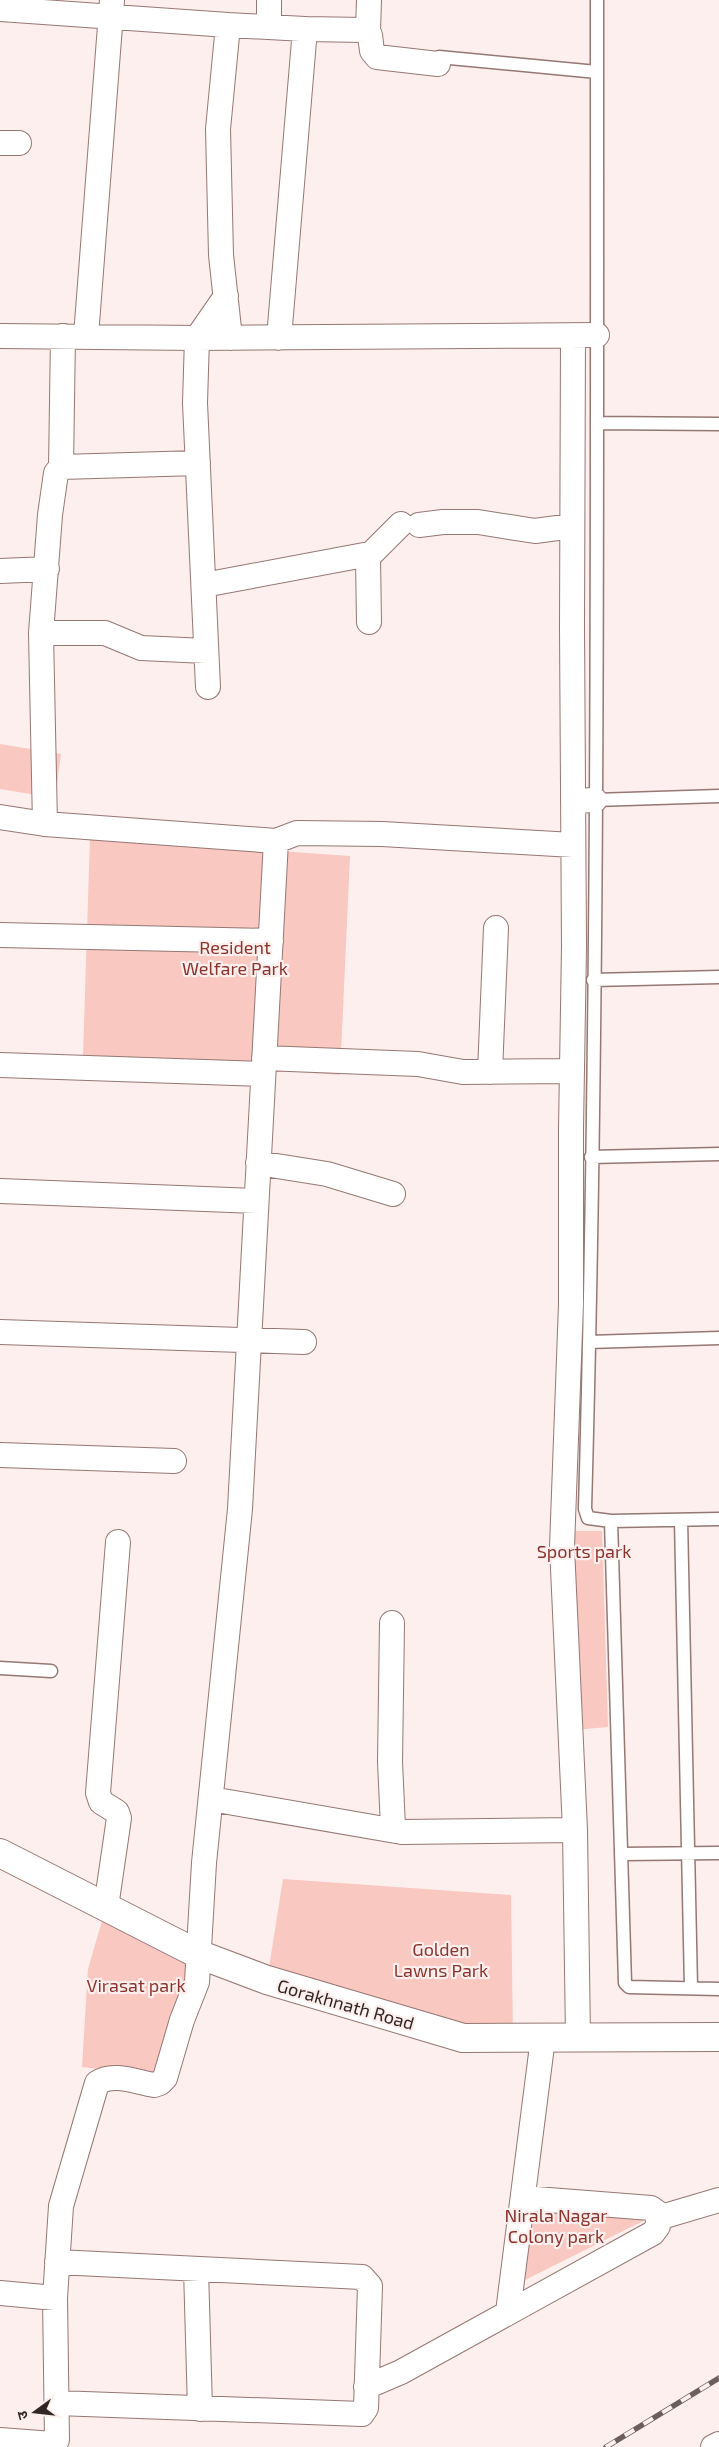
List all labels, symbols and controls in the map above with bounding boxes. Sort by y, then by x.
park label: Resident Welfare Park [182,936,288,979]
park label: Sports park [537,1540,631,1562]
park label: Golden Lawns Park [394,1938,488,1981]
park label: Virasat park [86,1974,186,1996]
street label: Gorakhnath Road [275,1974,417,2034]
park label: Nirala Nagar Colony park [504,2204,608,2247]
north arrow [10,2387,60,2437]
text: उ [12,2409,31,2422]

